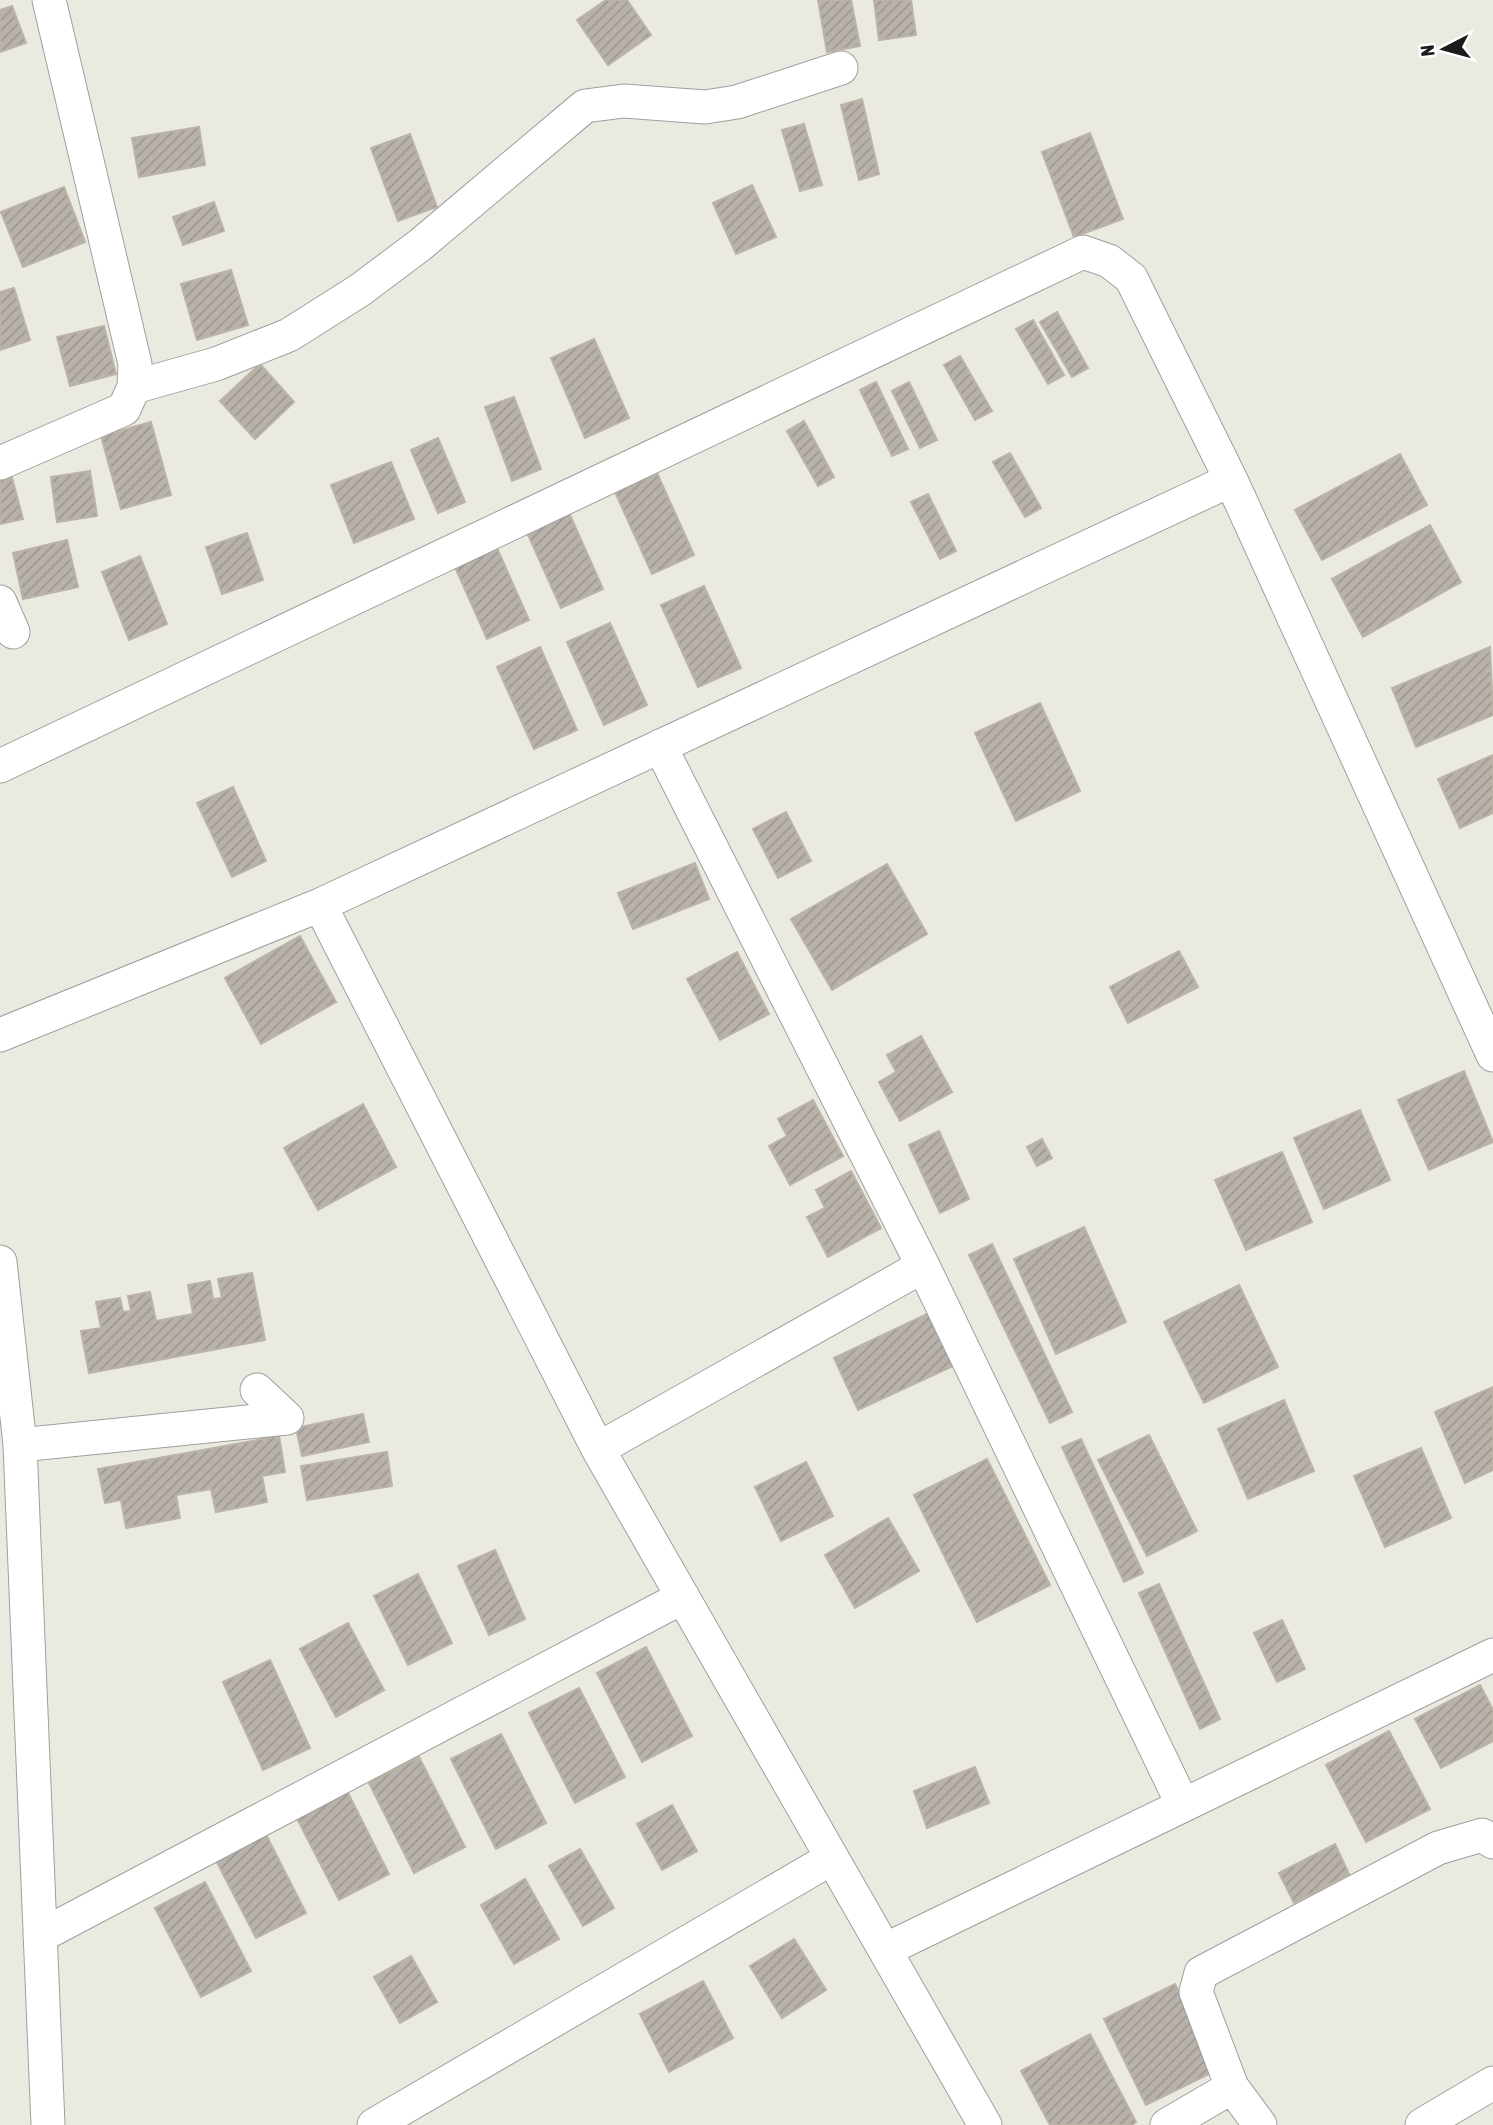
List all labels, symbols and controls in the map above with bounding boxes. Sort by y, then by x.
north arrow [1409,14,1479,84]
text: N [1416,44,1439,58]

